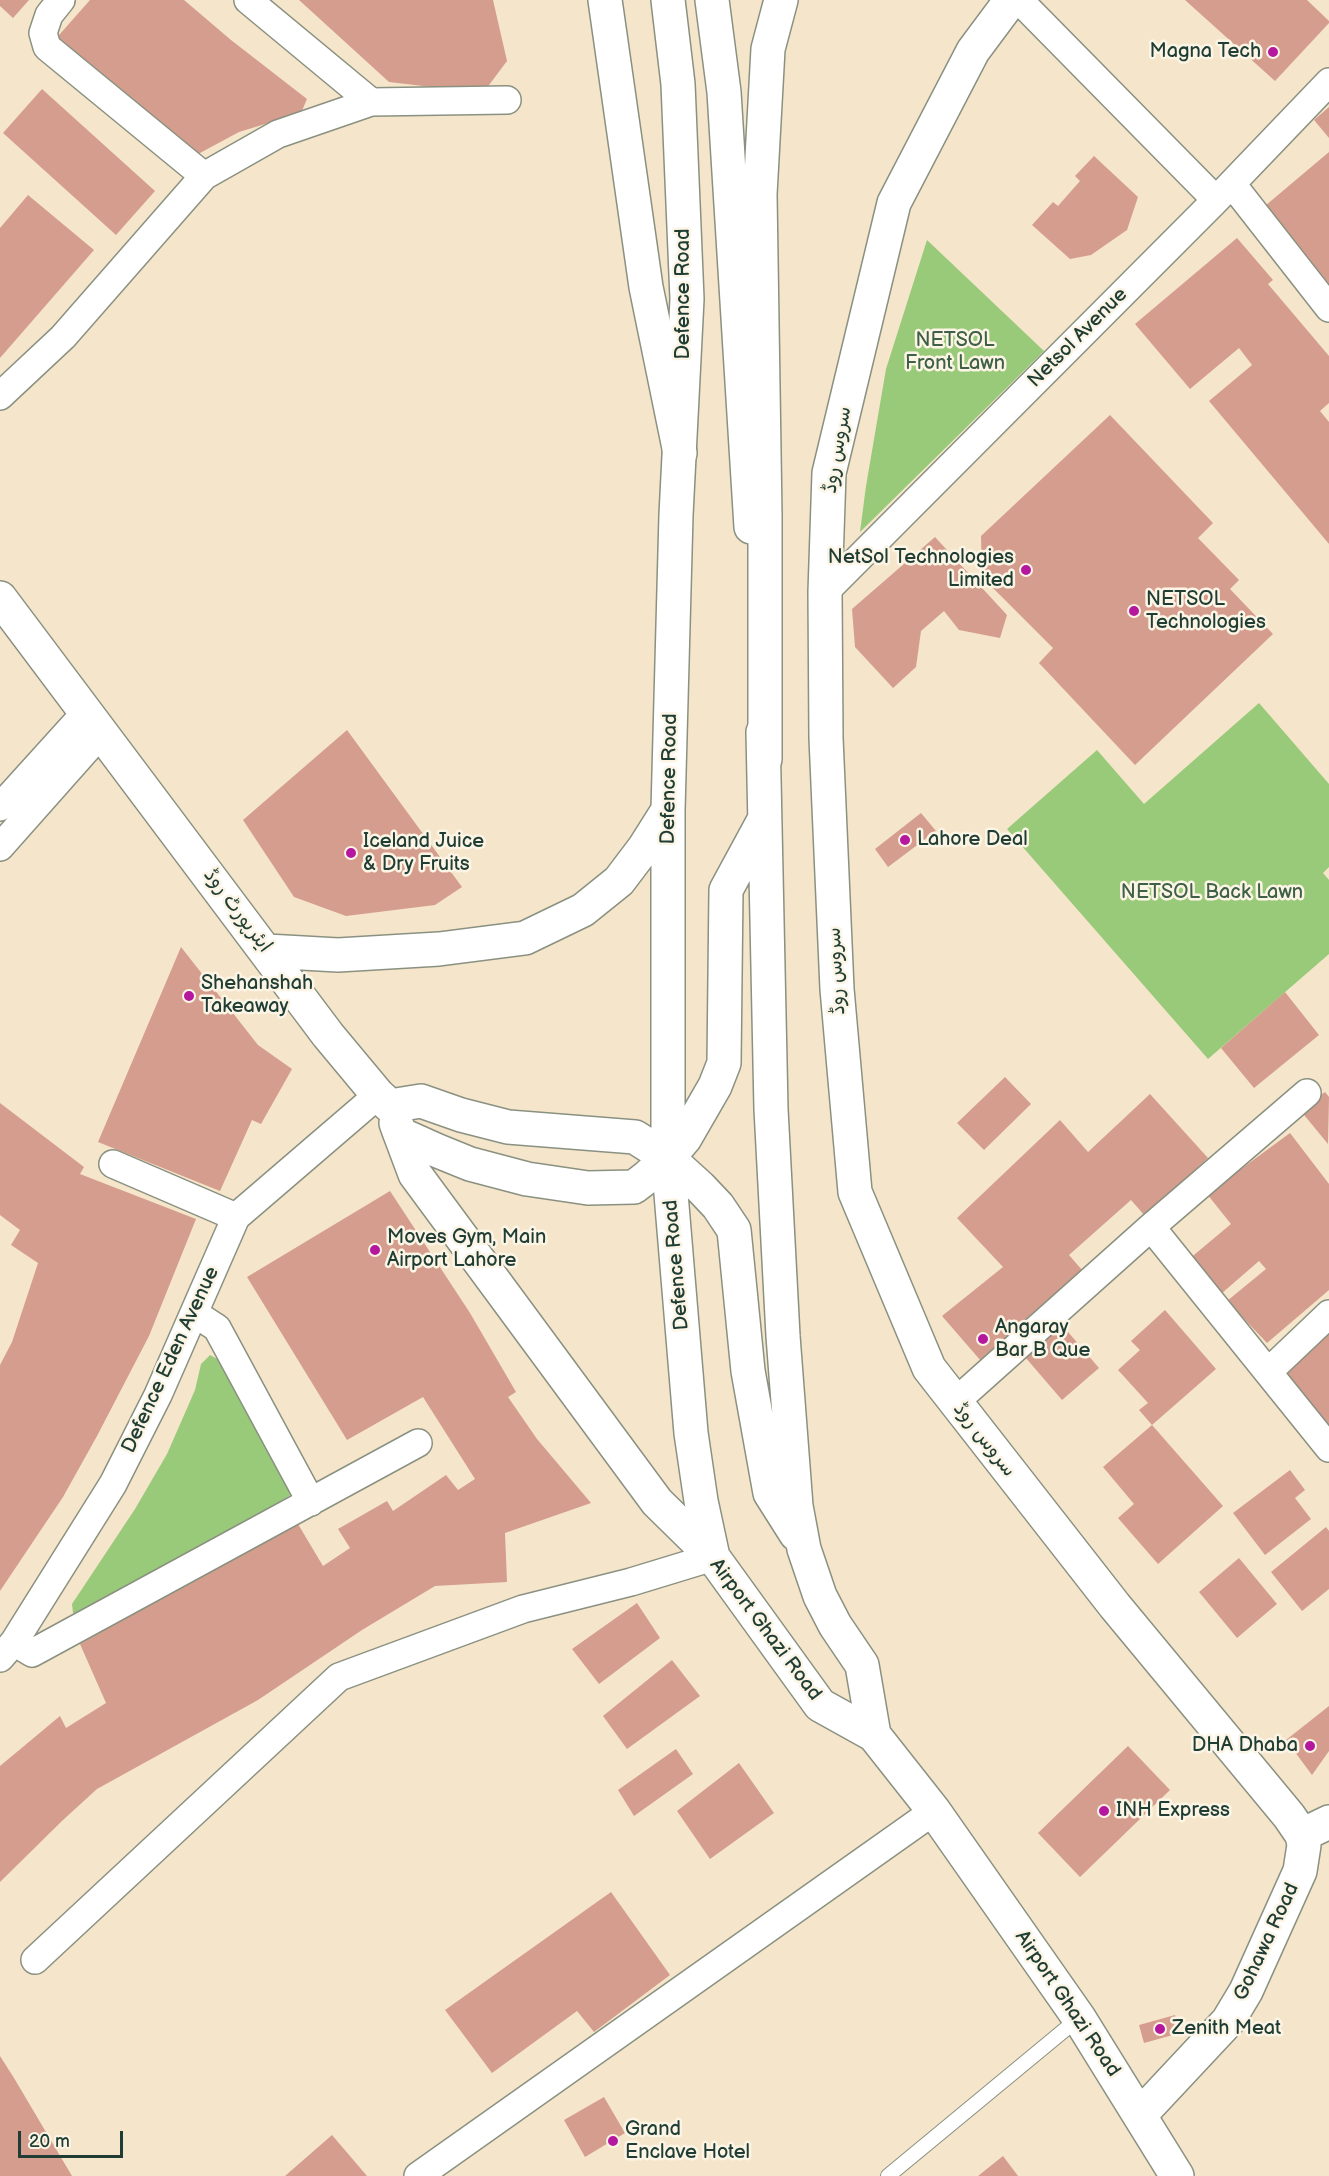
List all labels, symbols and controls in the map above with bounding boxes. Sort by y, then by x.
place label: Magna Tech [1149,40,1261,64]
marker: Magna Tech [1266,45,1280,59]
street label: Defence Road [672,229,696,359]
street label: Netsol Avenue [1023,283,1133,393]
park label: NETSOL Front Lawn [905,329,1005,376]
street label: سروس روڈ [819,405,857,495]
place label: NetSol Technologies Limited [828,546,1014,593]
marker: NetSol Technologies Limited [1019,563,1033,577]
place label: NETSOL Technologies [1146,588,1266,635]
marker: NETSOL Technologies [1127,604,1141,618]
street label: Defence Road [657,713,683,845]
place label: Lahore Deal [917,828,1028,852]
place label: Iceland Juice & Dry Fruits [363,830,484,877]
marker: Lahore Deal [898,833,912,847]
marker: Iceland Juice & Dry Fruits [344,846,358,860]
street label: ایئرپورٹ روڈ [198,864,276,958]
park label: NETSOL Back Lawn [1121,881,1303,905]
street label: سروس روڈ [823,927,851,1015]
place label: Shehanshah Takeaway [201,972,313,1019]
marker: Shehanshah Takeaway [182,989,196,1003]
street label: Defence Road [659,1199,695,1331]
place label: Moves Gym, Main Airport Lahore [387,1226,546,1273]
marker: Moves Gym, Main Airport Lahore [368,1243,382,1257]
street label: Defence Eden Avenue [117,1263,225,1457]
place label: Angaray Bar B Que [995,1316,1090,1363]
marker: Angaray Bar B Que [976,1332,990,1346]
street label: سروس روڈ [948,1398,1020,1482]
street label: Airport Ghazi Road [704,1554,826,1706]
place label: DHA Dhaba [1192,1734,1298,1758]
marker: DHA Dhaba [1303,1739,1317,1753]
place label: INH Express [1116,1799,1230,1823]
marker: INH Express [1097,1804,1111,1818]
street label: Gohawa Road [1229,1879,1305,2005]
street label: Airport Ghazi Road [1009,1926,1125,2082]
place label: Zenith Meat [1172,2017,1281,2041]
marker: Zenith Meat [1153,2022,1167,2036]
place label: Grand Enclave Hotel [625,2118,750,2165]
scale bar [21,2119,126,2157]
text: 20 m [29,2131,70,2152]
marker: Grand Enclave Hotel [606,2134,620,2148]

